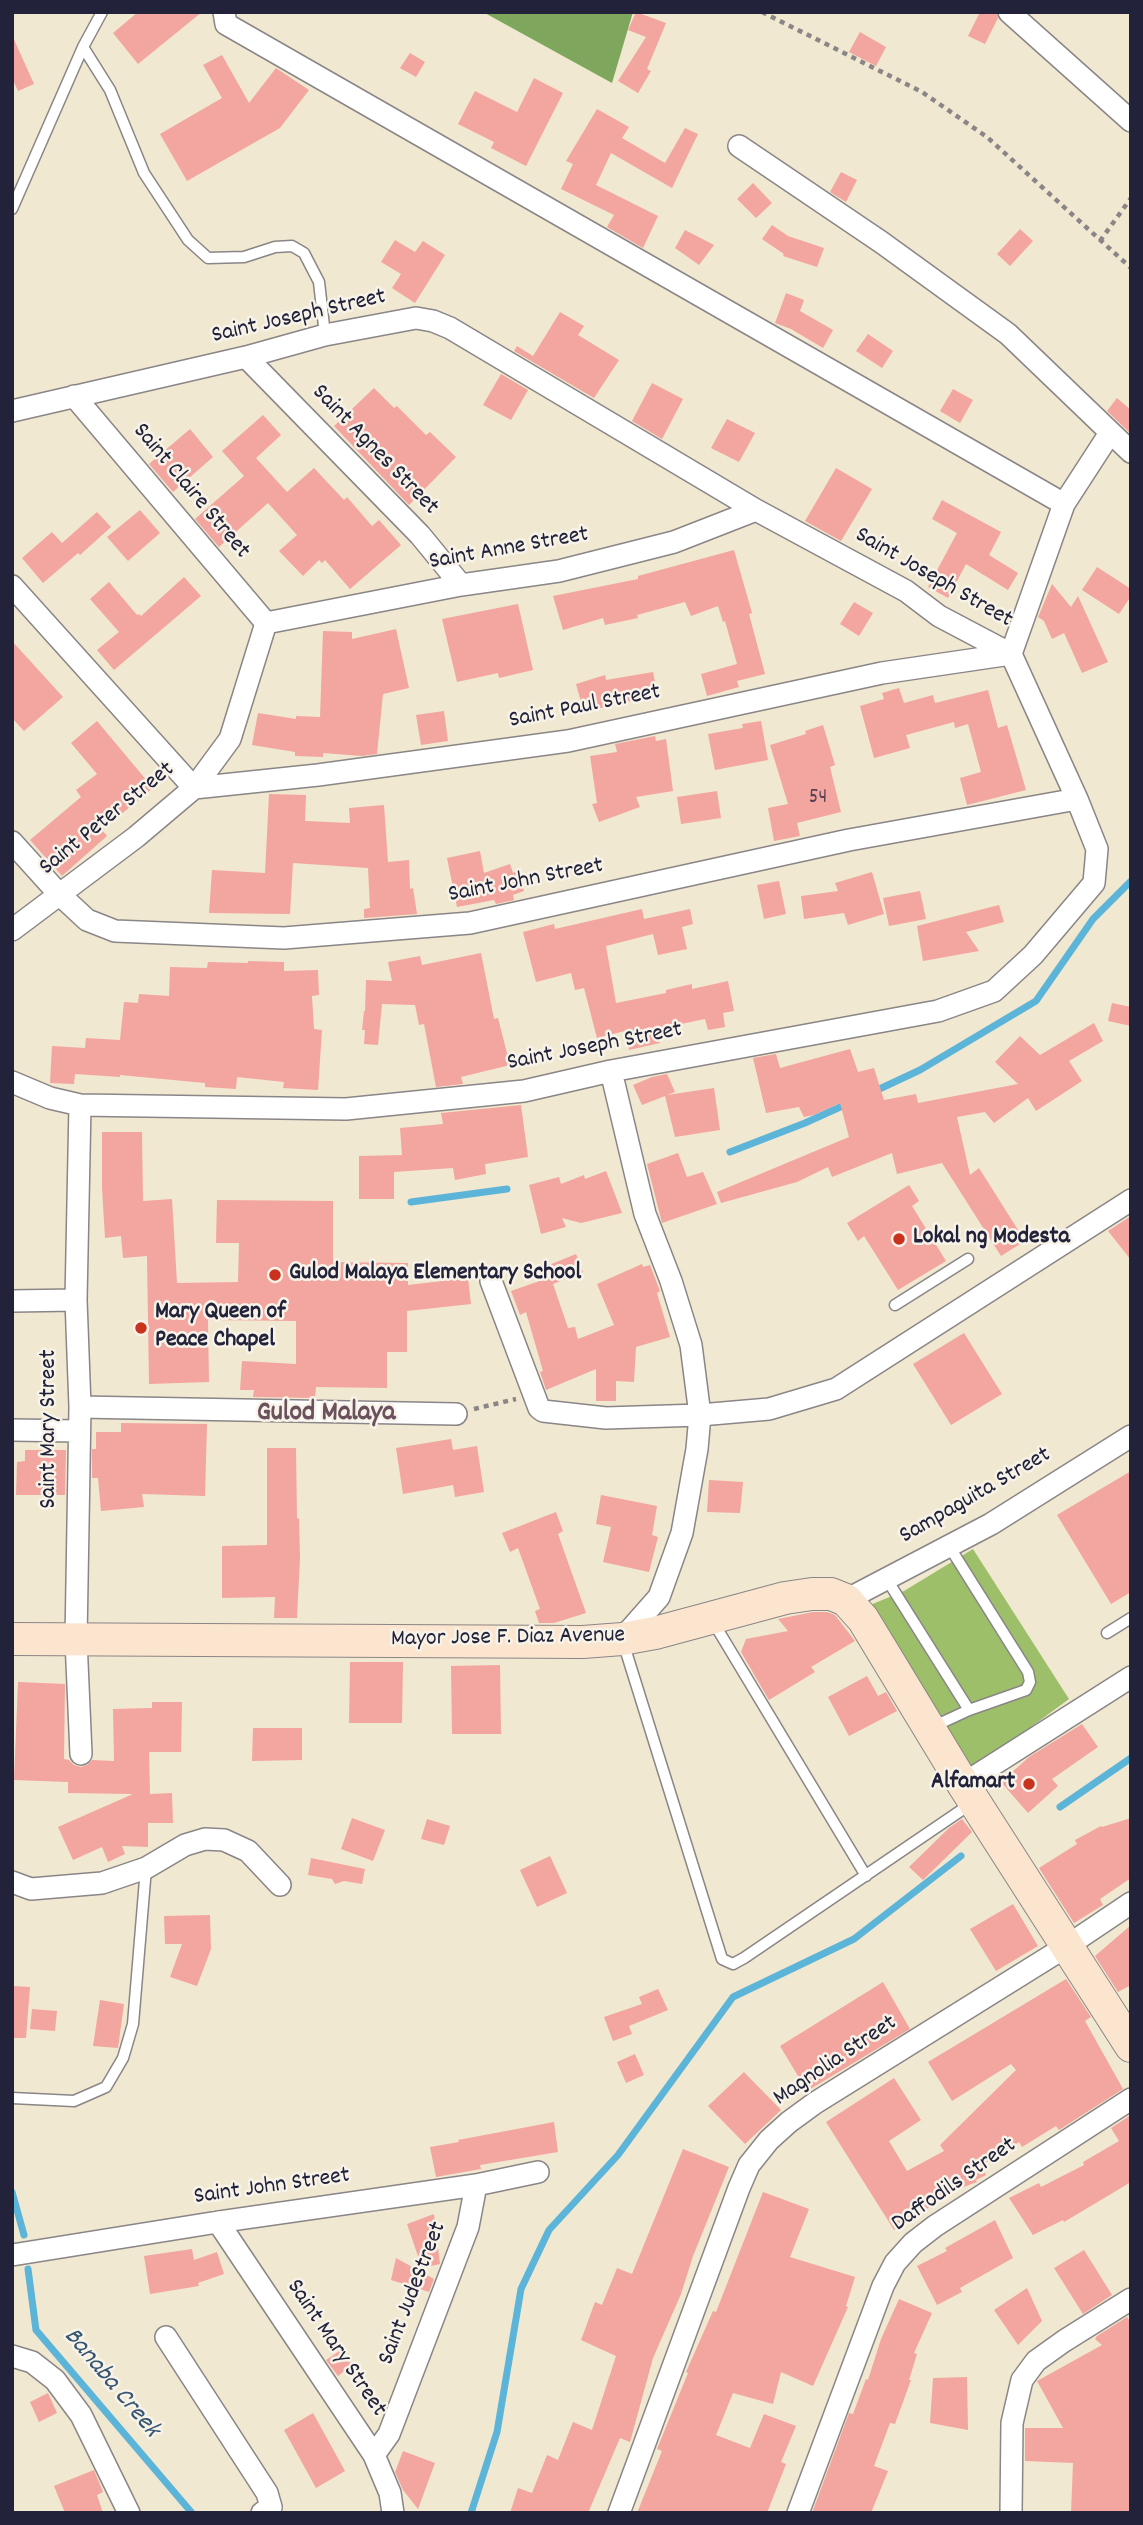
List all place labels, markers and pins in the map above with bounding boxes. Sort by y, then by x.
place label: Lokal ng Modesta [913,1225,1070,1253]
marker: Lokal ng Modesta [891,1231,907,1247]
place label: Gulod Malaya Elementary School [289,1261,581,1289]
marker: Gulod Malaya Elementary School [267,1267,283,1283]
place label: Mary Queen of Peace Chapel [155,1300,286,1356]
marker: Mary Queen of Peace Chapel [133,1320,149,1336]
place label: Alfamart [931,1770,1015,1798]
marker: Alfamart [1021,1776,1037,1792]

